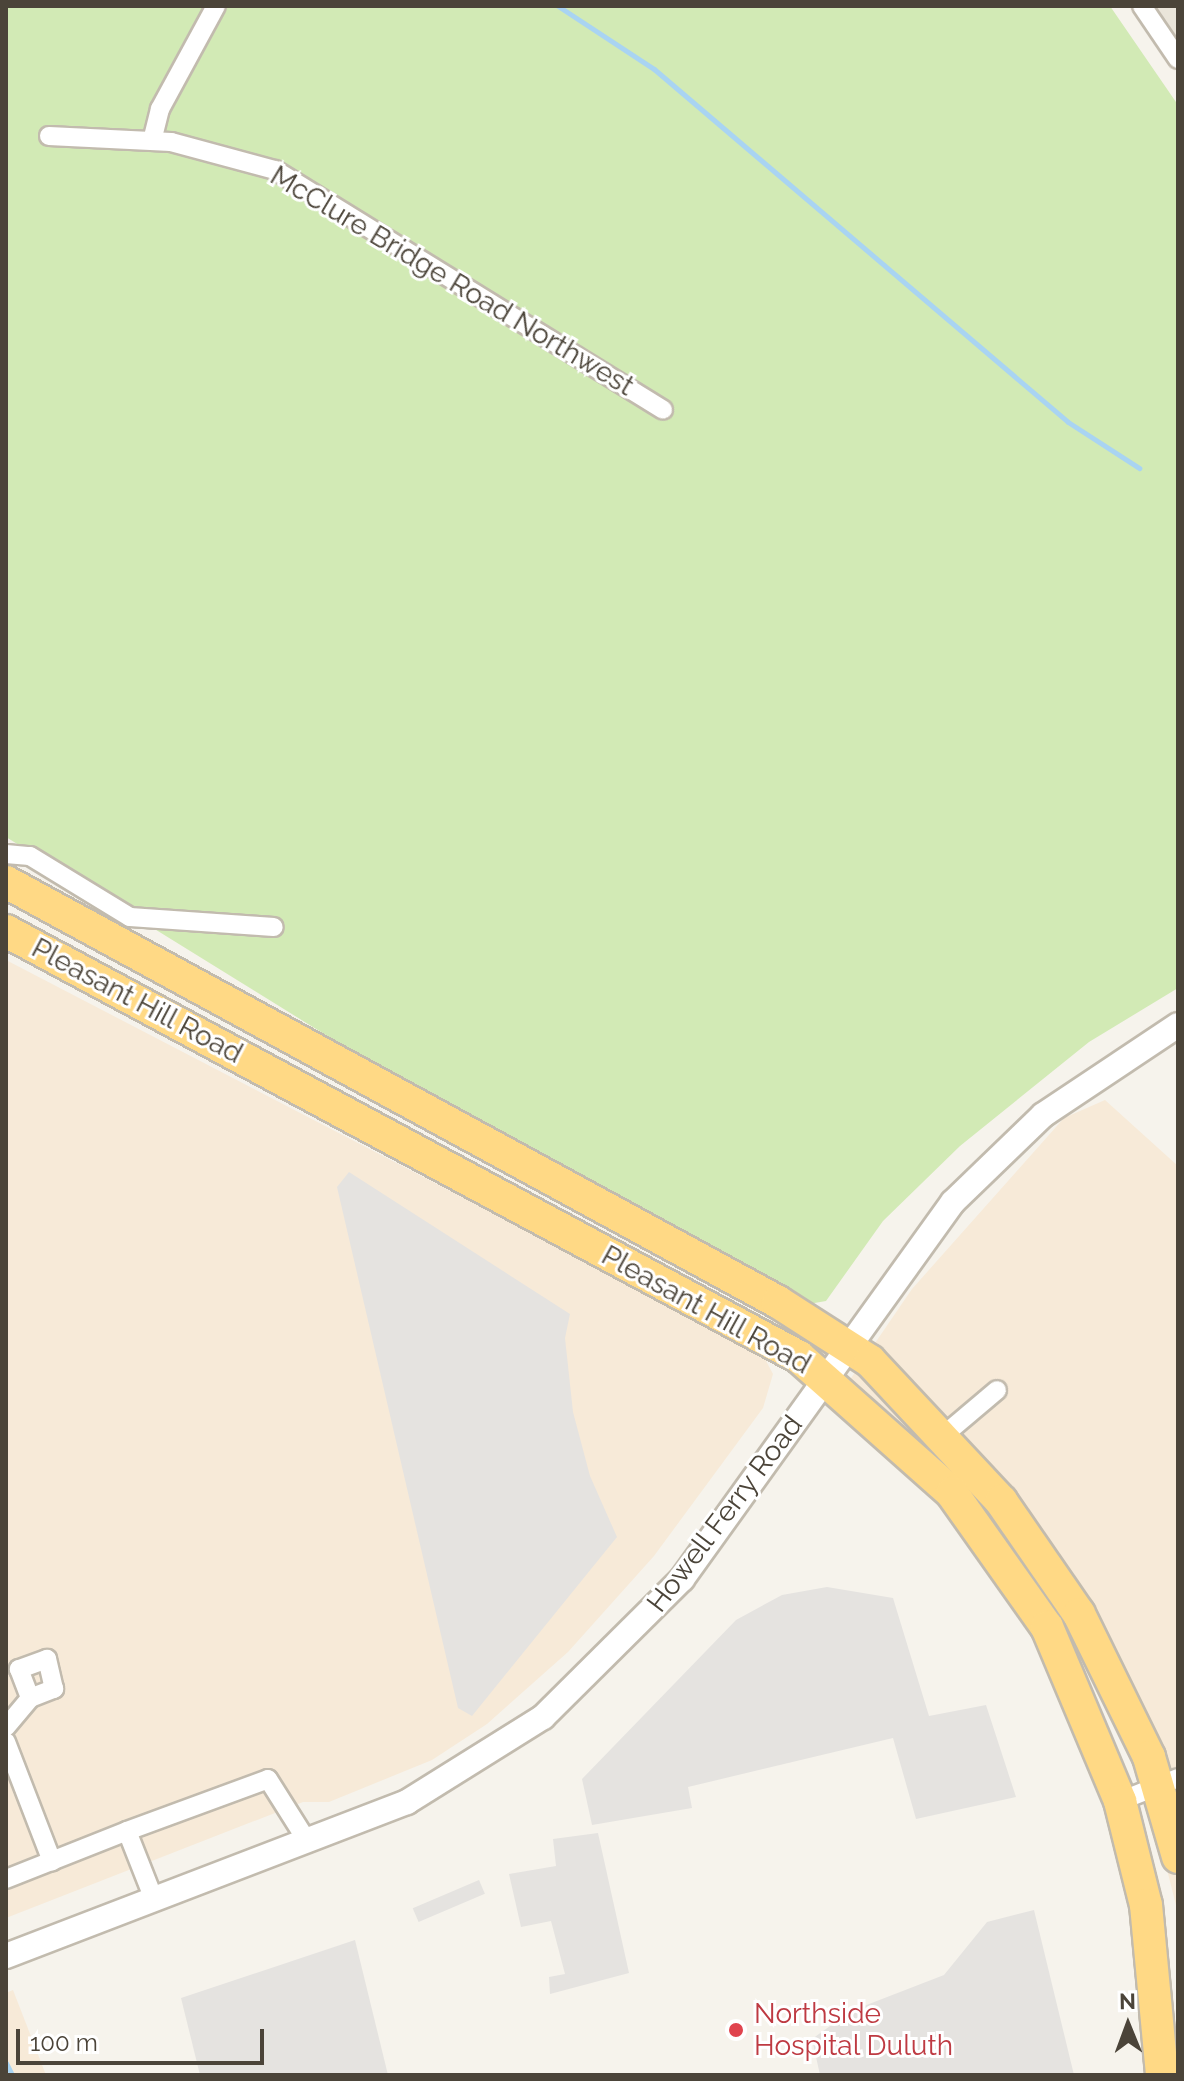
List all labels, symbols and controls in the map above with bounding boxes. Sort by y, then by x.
street label: McClure Bridge Road Northwest [264,159,640,403]
street label: Pleasant Hill Road [26,931,248,1071]
street label: Pleasant Hill Road [595,1238,817,1382]
street label: Howell Ferry Road [640,1409,810,1619]
north arrow [1088,1985,1168,2065]
text: N [1119,1988,1136,2014]
place label: Northside Hospital Duluth [754,1997,954,2063]
scale bar [20,2013,268,2063]
marker: Northside Hospital Duluth [725,2019,747,2041]
text: 100 m [30,2028,98,2057]

